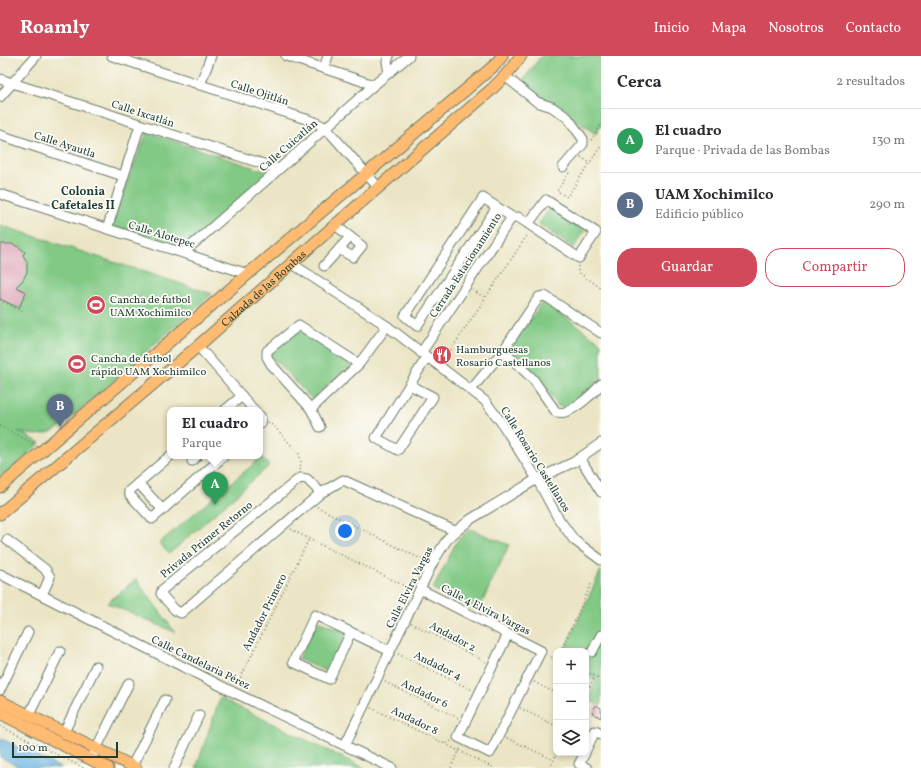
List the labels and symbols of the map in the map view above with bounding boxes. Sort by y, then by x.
street label: Calle Ojitlán [229,77,291,110]
street label: Calle Ixcatlán [109,97,176,132]
street label: Calle Cuicatlán [257,116,322,176]
street label: Calle Ayautla [32,128,98,163]
district label: Colonia Cafetales II [51,184,115,214]
street label: Cerrada Estacionamiento [427,210,506,321]
street label: Calle Alotepec [126,218,197,253]
street label: Calzada de las Bombas [219,247,310,331]
place label: Cancha de futbol UAM Xochimilco [110,293,192,321]
sports icon: Cancha de futbol UAM Xochimilco [85,294,107,316]
place label: Hamburguesas Rosario Castellanos [456,343,551,371]
restaurant icon: Hamburguesas Rosario Castellanos [431,344,453,366]
place label: Cancha de futbol rápido UAM Xochimilco [91,352,207,380]
sports icon: Cancha de futbol rápido UAM Xochimilco [66,353,88,375]
pin: B [47,394,73,427]
street label: Calle Rosario Castellanos [496,404,573,516]
pin: A [202,472,228,505]
street label: Privada Primer Retorno [158,498,256,582]
your location [335,521,355,541]
street label: Calle Elvira Vargas [383,544,438,631]
street label: Andador Primero [239,571,291,654]
street label: Calle 4 Elvira Vargas [438,581,533,640]
street label: Andador 2 [426,619,478,656]
street label: Calle Candelaria Pérez [148,633,253,694]
street label: Andador 4 [411,648,464,685]
street label: Andador 6 [398,677,451,712]
street label: Andador 8 [388,704,441,739]
scale bar [12,740,118,759]

